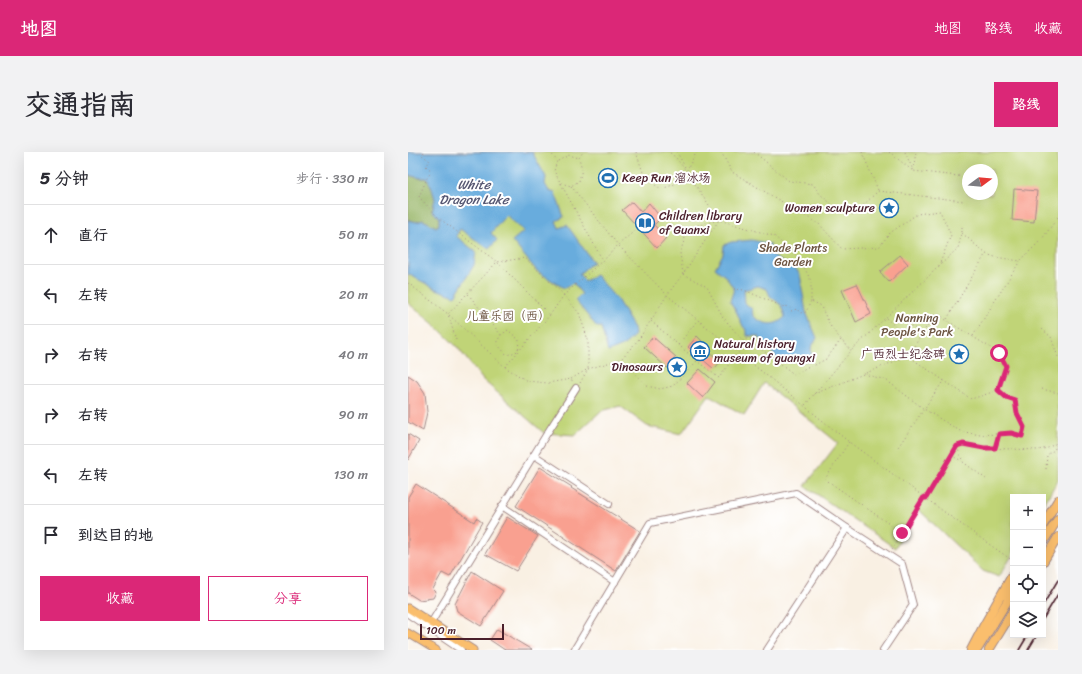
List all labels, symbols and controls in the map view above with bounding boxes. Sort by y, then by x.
text: 地图 [20,12,58,45]
text: 地图 [934,16,962,41]
text: 路线 [984,16,1012,41]
text: 收藏 [1034,16,1062,41]
text: 交通指南 [24,80,136,129]
button: 路线 [994,82,1058,127]
text: 5 分钟 [40,163,89,193]
north arrow [962,164,998,200]
text: 步行 · 330 m [296,167,368,190]
sports icon: Keep Run 溜冰场 [597,167,619,189]
place label: Keep Run 溜冰场 [622,167,710,189]
water label: White Dragon Lake [439,173,510,211]
place label: Women sculpture [785,197,875,219]
place icon: Women sculpture [878,197,900,219]
place label: Children library of Guanxi [659,205,743,241]
library icon: Children library of Guanxi [634,212,656,234]
text: 直行 [78,222,108,248]
text: 50 m [338,223,368,246]
icon: ahead [40,224,62,246]
park label: Shade Plants Garden [759,237,827,273]
text: 左转 [78,282,108,308]
text: 20 m [339,283,368,306]
icon: left [40,284,62,306]
park label: 儿童乐园（西） [466,305,550,327]
park label: Nanning People's Park [881,307,954,343]
place label: Natural history museum of guangxi [714,333,816,369]
museum icon: Natural history museum of guangxi [689,340,711,362]
text: 右转 [78,342,108,368]
text: 40 m [338,343,368,366]
place label: 广西烈士纪念碑 [861,343,945,365]
place icon: 广西烈士纪念碑 [948,343,970,365]
icon: right [40,344,62,366]
route start [990,344,1008,362]
place label: Dinosaurs [612,356,663,378]
place icon: Dinosaurs [666,356,688,378]
text: 右转 [78,402,108,428]
text: 90 m [338,403,368,426]
icon: right [40,404,62,426]
text: 左转 [78,462,108,488]
text: 130 m [334,463,368,486]
icon: left [40,464,62,486]
map controls [1010,494,1046,638]
button: + [1010,494,1046,530]
text: 到达目的地 [78,522,153,548]
icon: arrive [40,524,62,546]
route end [893,524,911,542]
button: − [1010,530,1046,566]
button: locate [1010,566,1046,602]
button: 收藏 [40,576,200,621]
button: 分享 [208,576,368,621]
button: layers [1010,602,1046,638]
text: 100 m [426,621,456,640]
scale bar [420,622,504,641]

